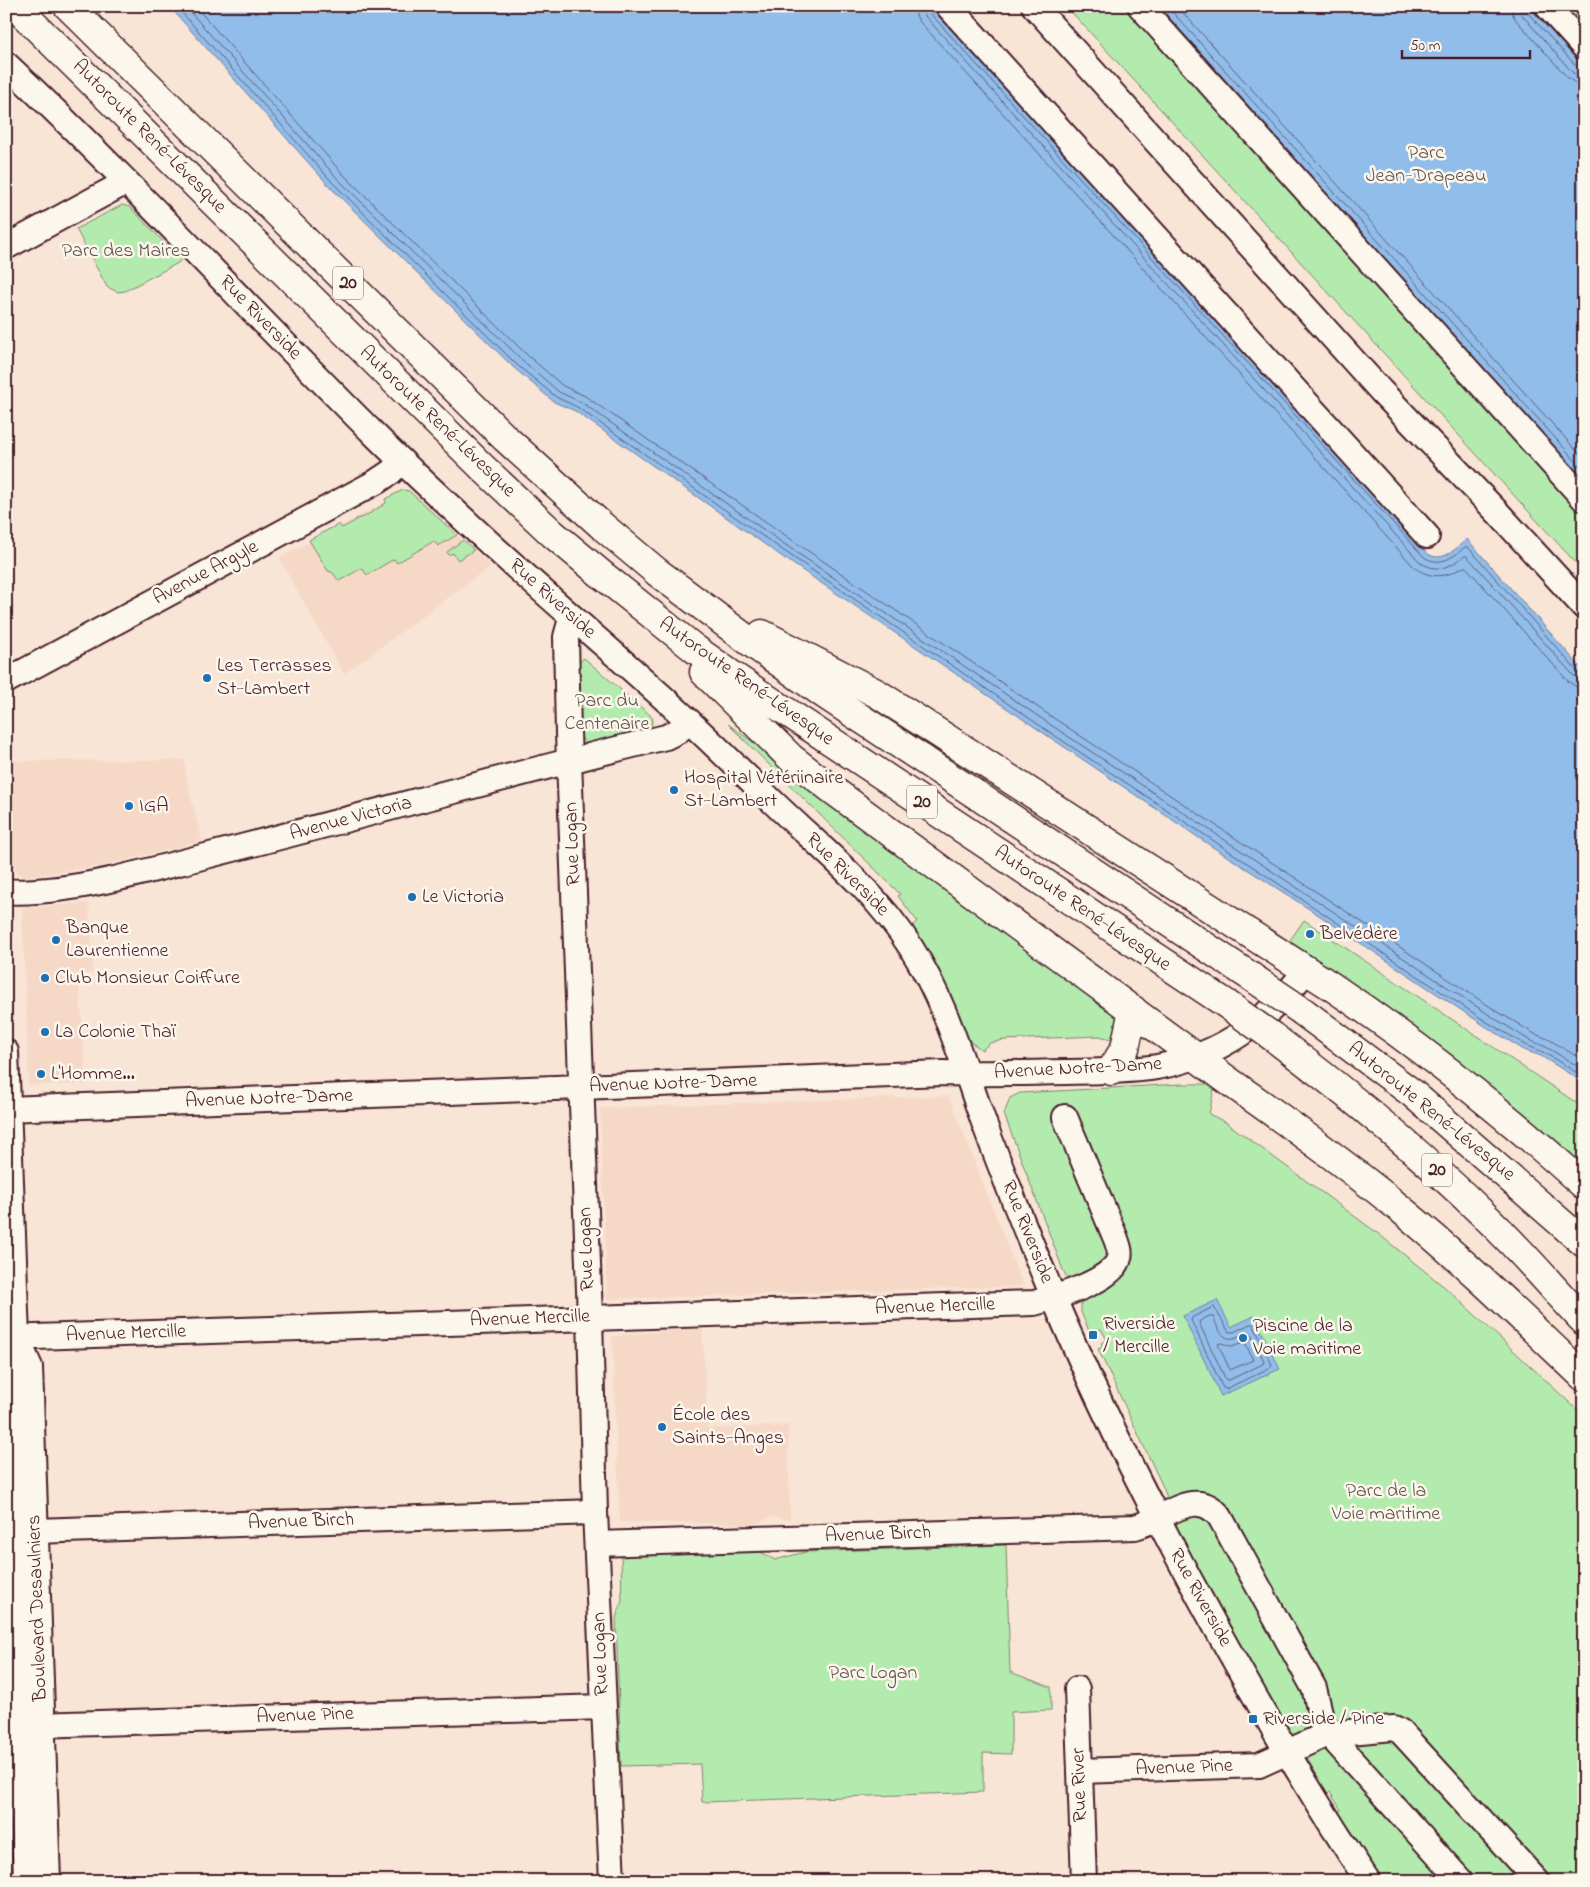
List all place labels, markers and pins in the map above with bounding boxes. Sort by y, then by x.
place label: Les Terrasses St-Lambert [217,652,332,704]
marker: Les Terrasses St-Lambert [201,672,213,684]
place label: Hospital Vétériinaire St-Lambert [684,764,843,816]
marker: Hospital Vétériinaire St-Lambert [668,784,680,796]
place label: IGA [139,792,169,821]
marker: IGA [123,800,135,812]
place label: Le Victoria [422,883,504,912]
marker: Le Victoria [406,891,418,903]
place label: Banque Laurentienne [65,914,169,966]
place label: Belvédère [1319,920,1398,949]
marker: Belvédère [1304,928,1316,940]
marker: Banque Laurentienne [50,934,62,946]
place label: Club Monsieur Coiffure [55,964,240,993]
marker: Club Monsieur Coiffure [39,972,51,984]
place label: La Colonie Thaï [55,1018,176,1047]
marker: La Colonie Thaï [39,1026,51,1038]
place label: L'Homme... [51,1060,135,1089]
marker: L'Homme... [35,1068,47,1080]
place label: Riverside / Mercille [1103,1310,1175,1362]
place label: Piscine de la Voie maritime [1252,1312,1361,1364]
marker: Riverside / Mercille [1087,1329,1099,1341]
marker: Piscine de la Voie maritime [1237,1332,1249,1344]
place label: École des Saints-Anges [672,1401,784,1454]
marker: École des Saints-Anges [656,1421,668,1433]
place label: Riverside / Pine [1263,1705,1384,1734]
marker: Riverside / Pine [1247,1713,1259,1725]

